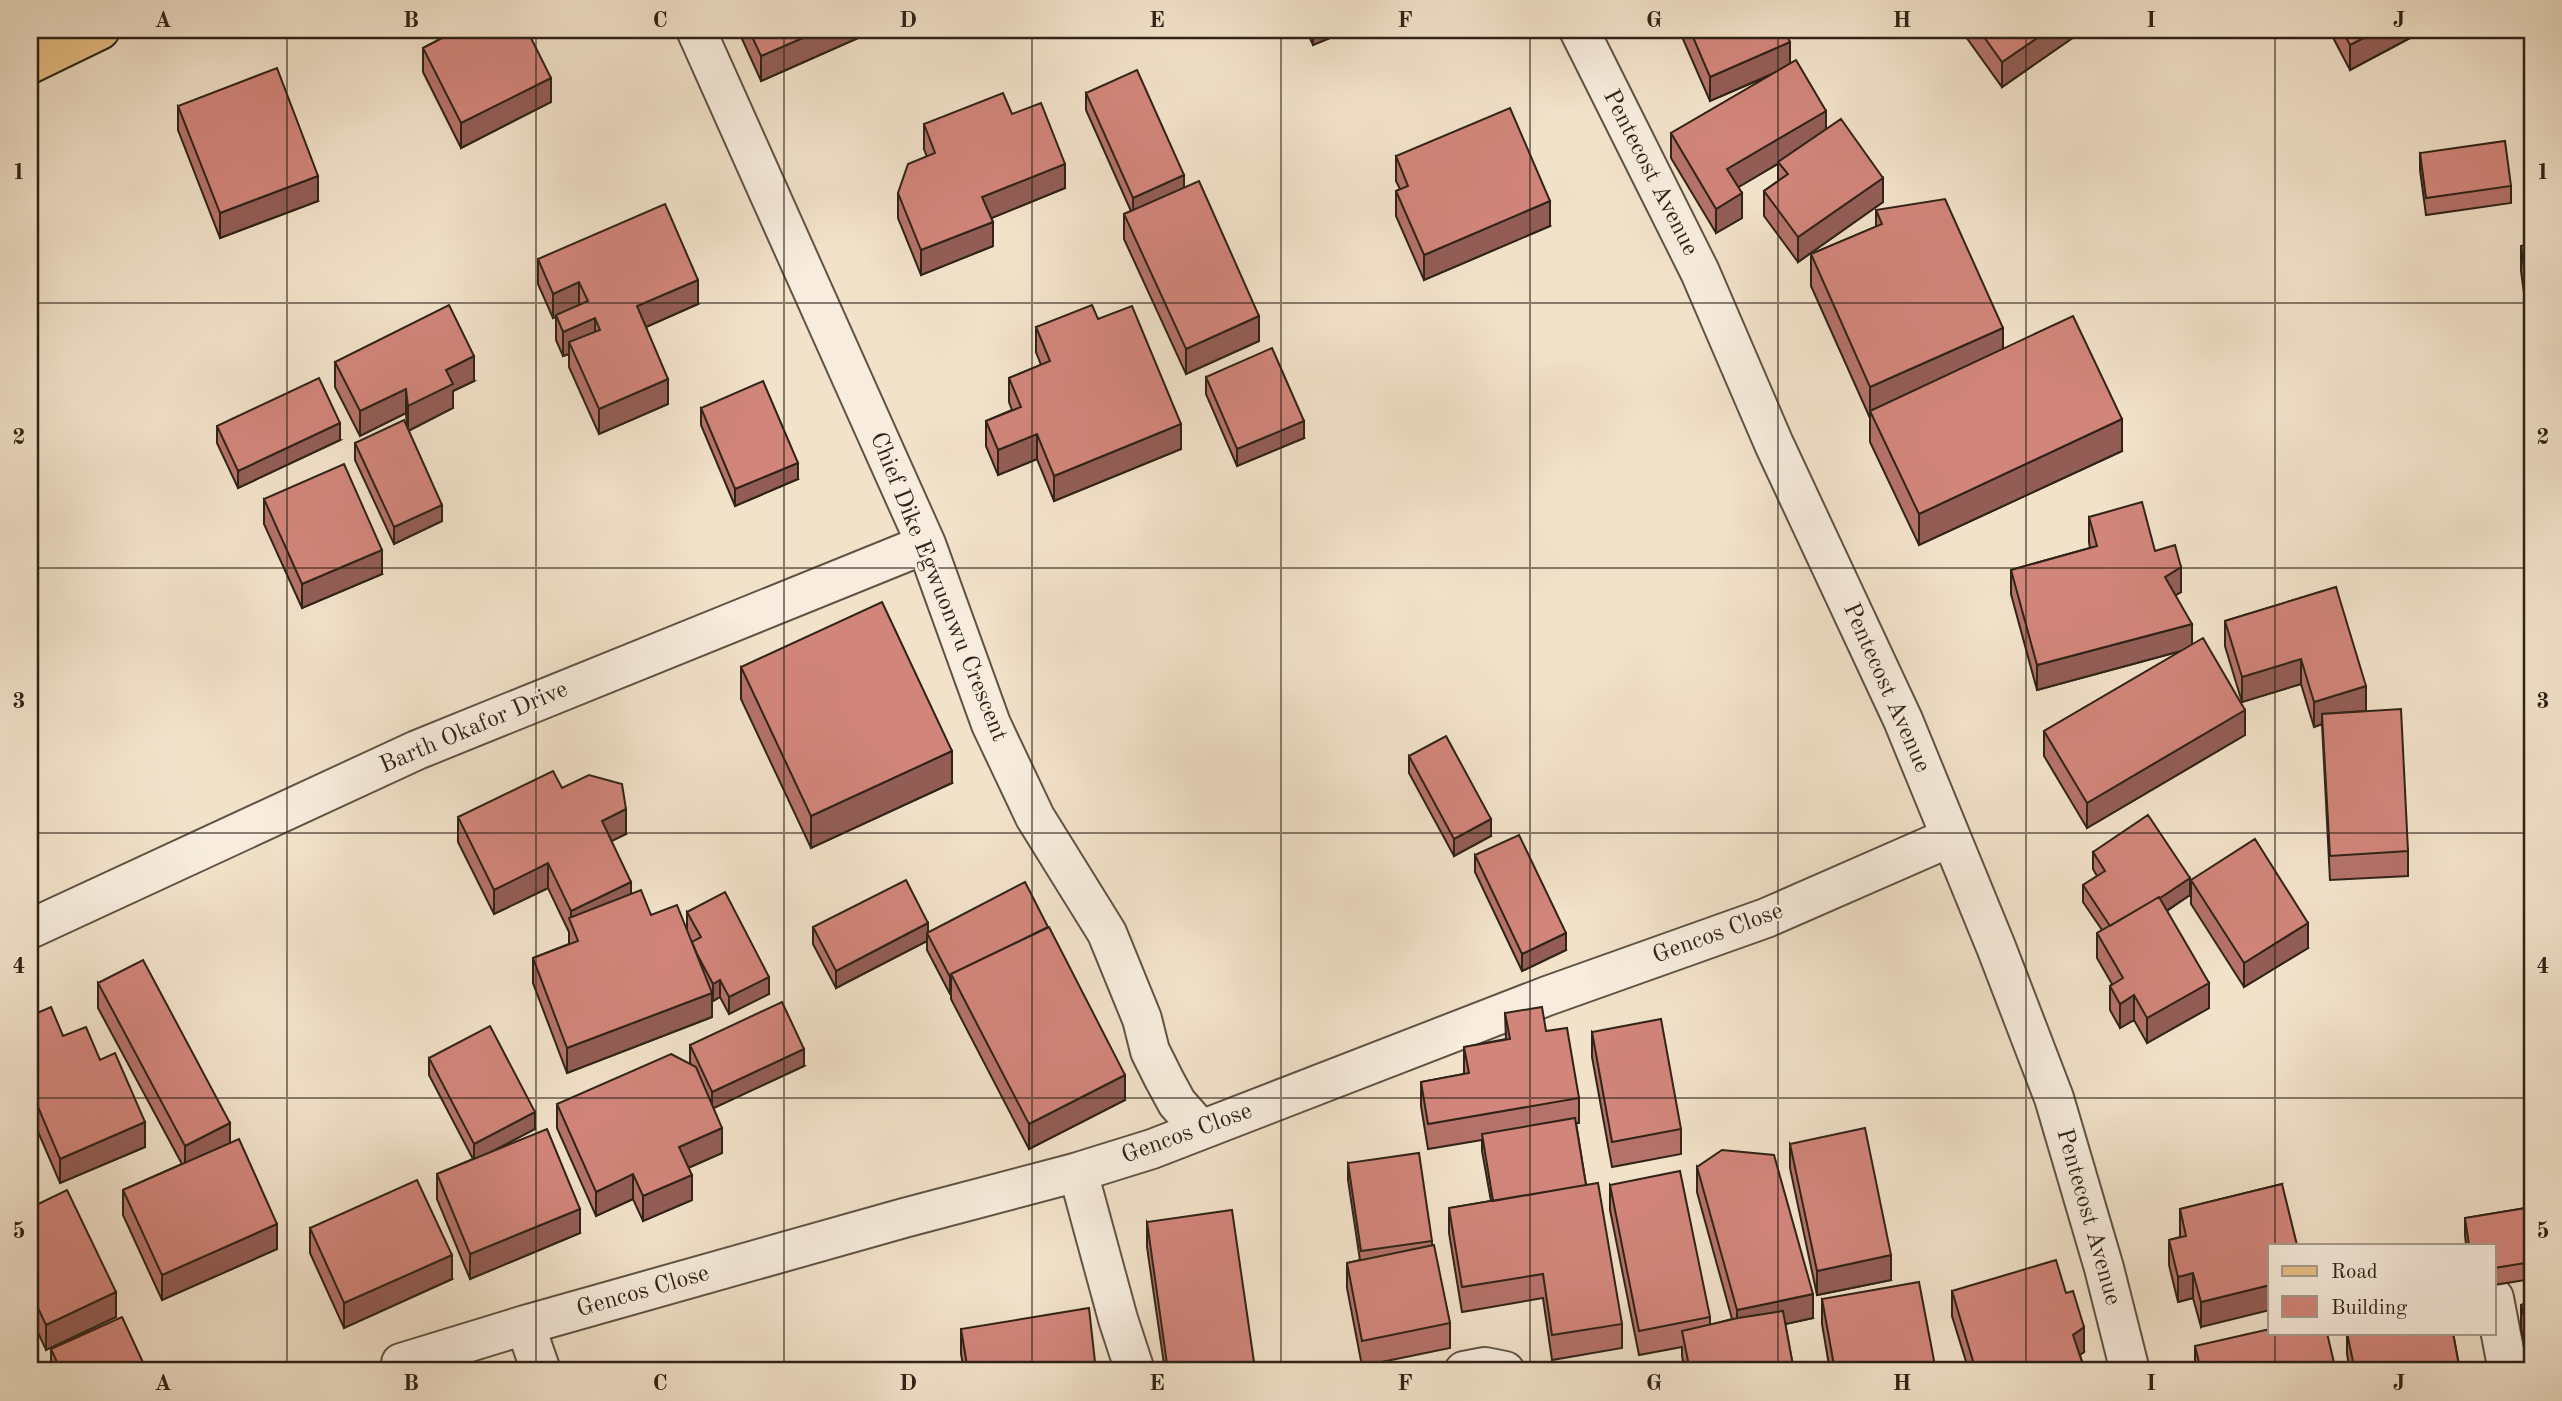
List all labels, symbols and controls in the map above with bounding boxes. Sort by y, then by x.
text: A [154,9,172,32]
text: B [403,9,419,32]
text: C [652,9,668,32]
text: D [899,9,917,32]
text: E [1149,9,1165,32]
text: F [1397,9,1413,32]
text: G [1646,9,1662,32]
text: H [1893,9,1911,32]
text: I [2146,9,2156,32]
text: J [2393,9,2405,32]
street label: Pentecost Avenue [1598,86,1702,260]
text: 1 [12,161,26,184]
text: 1 [2536,161,2550,184]
text: 2 [12,426,26,449]
text: 2 [2536,426,2550,449]
street label: Chief Dike Egwuonwu Crescent [865,429,1011,745]
street label: Pentecost Avenue [1838,600,1934,776]
street label: Barth Okafor Drive [377,678,571,778]
text: 3 [12,690,26,713]
text: 3 [2536,690,2550,713]
street label: Gencos Close [1650,899,1786,969]
text: 4 [12,955,26,978]
text: 4 [2536,955,2550,978]
street label: Gencos Close [1119,1099,1255,1169]
street label: Pentecost Avenue [2051,1126,2125,1308]
text: 5 [12,1220,26,1243]
text: 5 [2536,1220,2550,1243]
legend [2268,1244,2496,1334]
street label: Gencos Close [574,1262,712,1322]
text: Road [2331,1262,2378,1283]
text: Building [2331,1298,2408,1319]
text: A [154,1372,172,1395]
text: B [403,1372,419,1395]
text: C [652,1372,668,1395]
text: D [899,1372,917,1395]
text: E [1149,1372,1165,1395]
text: F [1397,1372,1413,1395]
text: G [1646,1372,1662,1395]
text: H [1893,1372,1911,1395]
text: I [2146,1372,2156,1395]
text: J [2393,1372,2405,1395]

